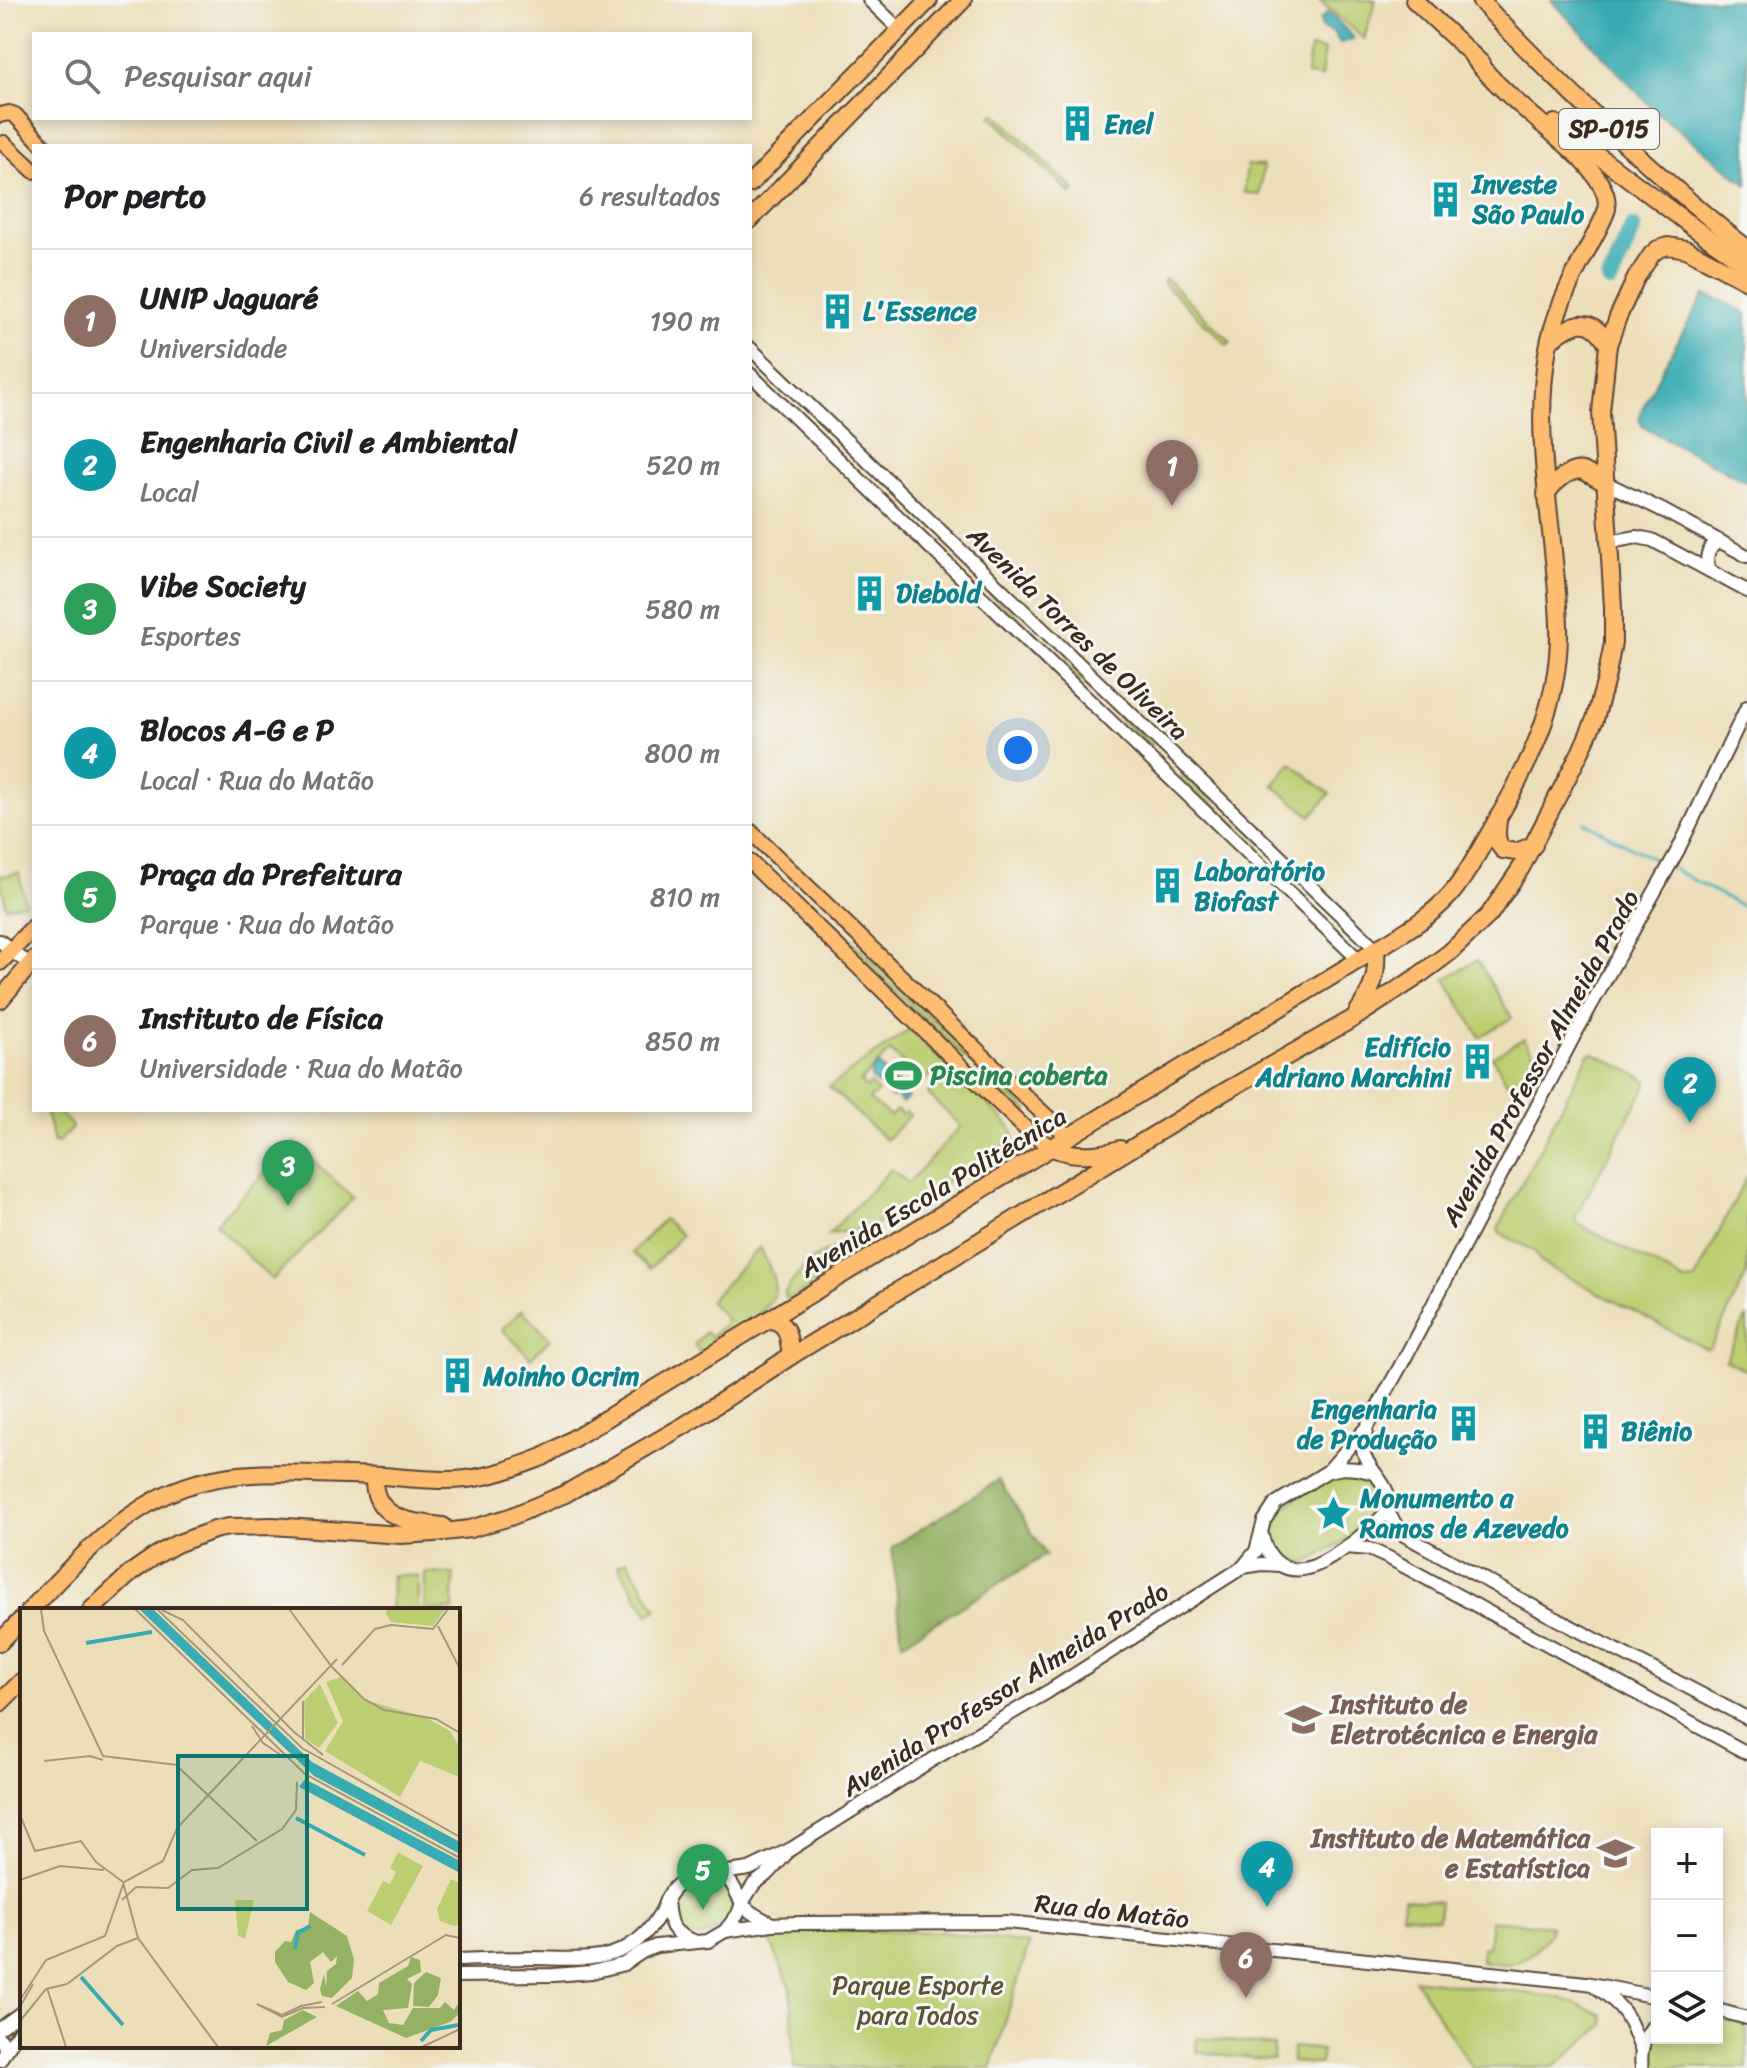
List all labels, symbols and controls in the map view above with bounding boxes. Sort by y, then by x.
search box [32,32,752,120]
text: Pesquisar aqui [124,49,312,103]
icon: search [60,54,104,98]
place label: Enel [1104,101,1155,147]
building icon: Enel [1059,105,1097,143]
road number: SP-015 [1559,109,1659,149]
place label: Investe São Paulo [1470,161,1585,237]
text: Por perto [64,166,206,226]
text: 6 resultados [579,173,720,219]
building icon: Investe São Paulo [1427,180,1465,218]
text: UNIP Jaguaré [140,271,318,325]
place label: L'Essence [863,288,978,334]
building icon: L'Essence [818,292,856,330]
text: 1 [84,298,96,344]
text: 190 m [650,298,720,344]
text: Universidade [140,325,287,371]
text: Engenharia Civil e Ambiental [140,415,517,469]
pin: 1 [1146,440,1198,506]
text: 2 [82,442,98,488]
text: 520 m [646,442,720,488]
text: Local [140,469,199,515]
street label: Avenida Torres de Oliveira [955,513,1200,752]
text: Vibe Society [140,559,306,613]
place label: Diebold [896,570,983,616]
building icon: Diebold [851,574,889,612]
text: 3 [83,586,97,632]
text: 580 m [645,586,720,632]
text: Esportes [140,613,241,659]
text: Blocos A-G e P [140,703,334,757]
text: 4 [82,730,98,776]
text: 800 m [645,730,720,776]
your location [998,730,1038,770]
text: Local · Rua do Matão [140,757,374,803]
text: Praça da Prefeitura [140,847,402,901]
place label: Laboratório Biofast [1194,848,1326,924]
building icon: Laboratório Biofast [1149,867,1187,905]
text: 5 [82,874,98,920]
text: 810 m [650,874,720,920]
street label: Avenida Professor Almeida Prado [1427,881,1652,1236]
text: Parque · Rua do Matão [140,901,394,947]
text: Instituto de Física [140,991,383,1045]
text: 6 [83,1018,97,1064]
text: 850 m [645,1018,720,1064]
place label: Edifício Adriano Marchini [1255,1024,1453,1100]
building icon: Edifício Adriano Marchini [1458,1043,1496,1081]
text: Universidade · Rua do Matão [140,1045,463,1091]
place label: Piscina coberta [930,1052,1108,1098]
sports icon: Piscina coberta [885,1056,923,1094]
pin: 2 [1664,1057,1716,1123]
street label: Avenida Escola Politécnica [790,1094,1076,1291]
pin: 3 [262,1140,314,1206]
place label: Moinho Ocrim [482,1353,640,1399]
building icon: Moinho Ocrim [438,1357,476,1395]
place label: Engenharia de Produção [1297,1386,1438,1462]
building icon: Engenharia de Produção [1444,1405,1482,1443]
place label: Biênio [1621,1408,1692,1454]
building icon: Biênio [1576,1412,1614,1450]
place label: Monumento a Ramos de Azevedo [1359,1475,1569,1551]
place icon: Monumento a Ramos de Azevedo [1315,1494,1353,1532]
street label: Avenida Professor Almeida Prado [831,1569,1178,1810]
inset map [20,1608,460,2048]
place label: Instituto de Eletrotécnica e Energia [1328,1681,1598,1757]
school or university icon: Instituto de Eletrotécnica e Energia [1285,1700,1323,1738]
place label: Instituto de Matemática e Estatística [1309,1815,1591,1891]
map controls [1651,1828,1723,2044]
button: + [1651,1828,1723,1900]
school or university icon: Instituto de Matemática e Estatística [1597,1834,1635,1872]
pin: 4 [1241,1841,1293,1907]
pin: 5 [677,1844,729,1910]
street label: Rua do Matão [1033,1880,1191,1942]
button: − [1651,1900,1723,1972]
pin: 6 [1220,1932,1272,1998]
park label: Parque Esporte para Todos [832,1962,1004,2038]
button: layers [1651,1972,1723,2044]

